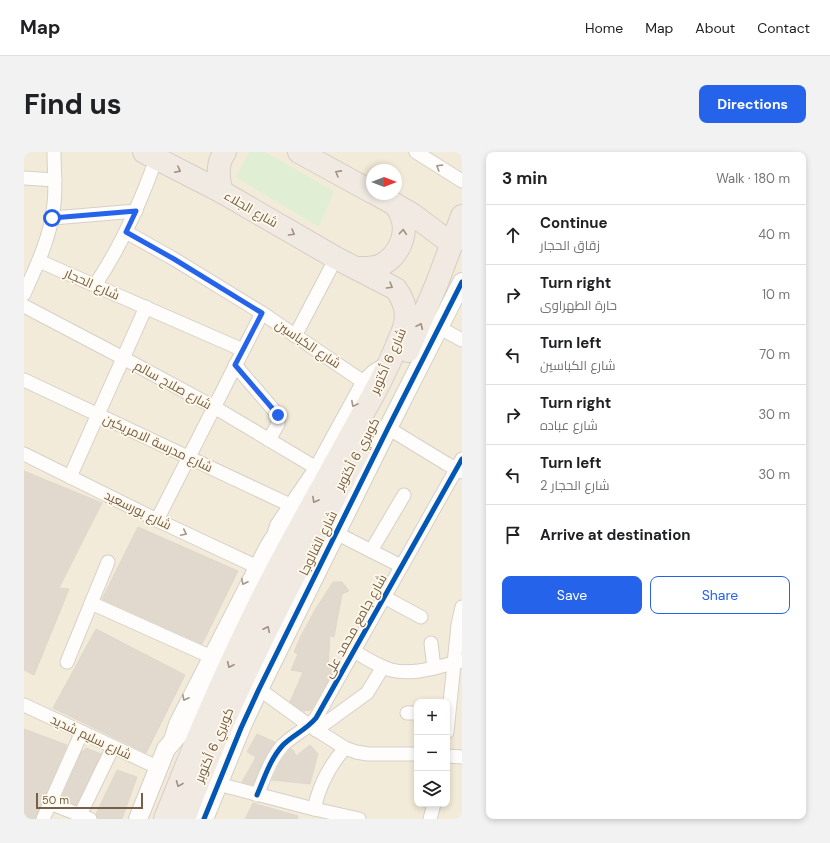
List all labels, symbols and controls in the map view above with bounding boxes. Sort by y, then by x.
text: Map [20,15,60,40]
text: Home [585,19,623,37]
text: Map [645,19,673,37]
text: About [695,19,735,37]
text: Contact [757,19,810,37]
button: Directions [699,85,806,123]
text: Find us [24,86,122,123]
north arrow [366,164,402,200]
one-way arrow [436,164,443,171]
one-way arrow [174,165,182,173]
text: 3 min [502,167,547,189]
one-way arrow [335,170,342,178]
text: Walk · 180 m [716,170,790,187]
street label: شارع الجلاء [221,187,281,231]
route start [43,209,61,227]
text: Continue [540,213,608,233]
icon: ahead [502,224,524,246]
text: 40 m [758,226,790,243]
one-way arrow [288,228,295,235]
one-way arrow [398,229,407,235]
text: زقاق الحجار [540,237,600,254]
street label: شارع الحجار [61,264,122,304]
text: Turn right [540,273,611,293]
one-way arrow [386,282,393,289]
icon: right [502,284,524,306]
text: 10 m [762,286,790,303]
text: حارة الطهراوى [540,297,617,314]
street label: شارع الكباسين [272,316,344,372]
one-way arrow [415,322,423,330]
street label: شارع 6 أكتوبر [365,325,410,398]
text: Turn left [540,333,601,353]
icon: left [502,344,524,366]
text: 70 m [759,346,790,363]
street label: شارع صلاح سالم [131,357,215,414]
text: شارع الكباسين [540,357,616,374]
text: Turn right [540,393,611,413]
one-way arrow [351,399,358,407]
icon: right [502,404,524,426]
route end [269,406,287,424]
text: 30 m [758,406,790,423]
street label: شارع مدرسة الامريكين [100,410,216,476]
street label: كوبري 6 أكتوبر [330,415,385,495]
text: شارع عباده [540,417,598,434]
text: Turn left [540,453,601,473]
icon: left [502,464,524,486]
text: 30 m [758,466,790,483]
text: شارع الحجار 2 [540,477,610,494]
street label: شارع بورسعيد [102,486,174,534]
one-way arrow [313,495,320,503]
street label: شارع الفالوجا [295,508,341,578]
icon: arrive [502,524,524,546]
text: Arrive at destination [540,525,691,545]
one-way arrow [180,528,188,536]
street label: شارع جامع محمد على [319,571,391,681]
button: Save [502,576,642,614]
button: Share [650,576,790,614]
one-way arrow [241,578,249,586]
one-way arrow [262,626,270,634]
one-way arrow [227,660,235,668]
one-way arrow [182,694,190,701]
map controls [414,699,450,807]
button: + [414,699,450,735]
street label: كوبري 6 أكتوبر [190,705,239,787]
street label: شارع سليم شديد [47,711,134,764]
button: − [414,735,450,771]
button: layers [414,771,450,807]
one-way arrow [175,781,183,788]
scale bar [36,791,143,810]
text: 50 m [42,793,69,807]

